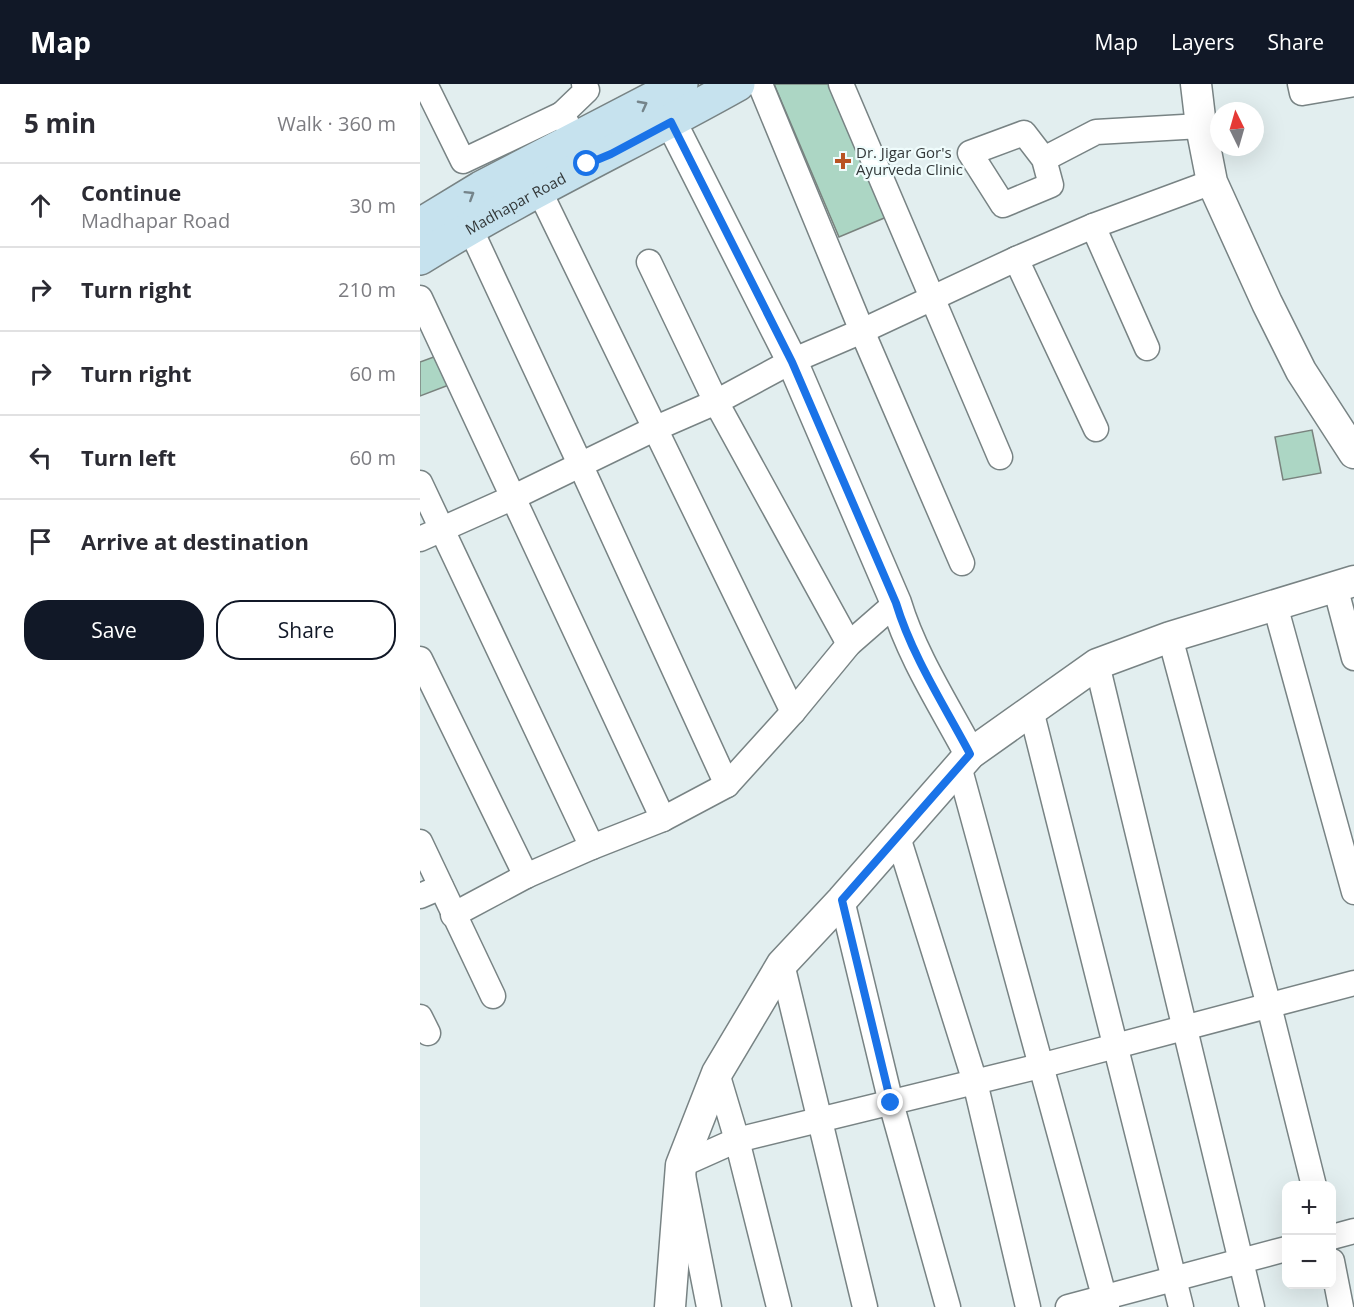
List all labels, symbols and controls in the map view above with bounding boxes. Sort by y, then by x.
text: Map [30,23,91,61]
text: Map [1095,28,1138,56]
text: Layers [1171,28,1235,56]
text: Share [1268,28,1324,56]
one-way arrow [637,101,647,112]
north arrow [1210,102,1264,156]
text: 5 min [24,105,96,141]
text: Walk · 360 m [277,110,396,137]
place label: Dr. Jigar Gor's Ayurveda Clinic [856,142,963,179]
route start [573,150,599,176]
marker: Dr. Jigar Gor's Ayurveda Clinic [834,152,852,170]
street label: Madhapar Road [461,168,569,239]
text: Continue [81,177,181,207]
icon: ahead [24,189,57,222]
one-way arrow [463,191,474,202]
text: 30 m [349,192,396,219]
text: Madhapar Road [81,207,230,234]
icon: right [24,273,57,306]
text: Turn right [81,274,192,304]
text: 210 m [338,276,396,303]
icon: right [24,357,57,390]
text: Turn right [81,358,192,388]
text: 60 m [349,360,396,387]
icon: left [24,441,57,474]
text: Turn left [81,442,176,472]
text: 60 m [349,444,396,471]
icon: arrive [24,525,57,558]
text: Arrive at destination [81,526,309,556]
button: Save [24,600,204,660]
button: Share [216,600,396,660]
route end [877,1089,903,1115]
map controls [1282,1181,1336,1289]
button: + [1282,1181,1336,1235]
button: − [1282,1235,1336,1289]

